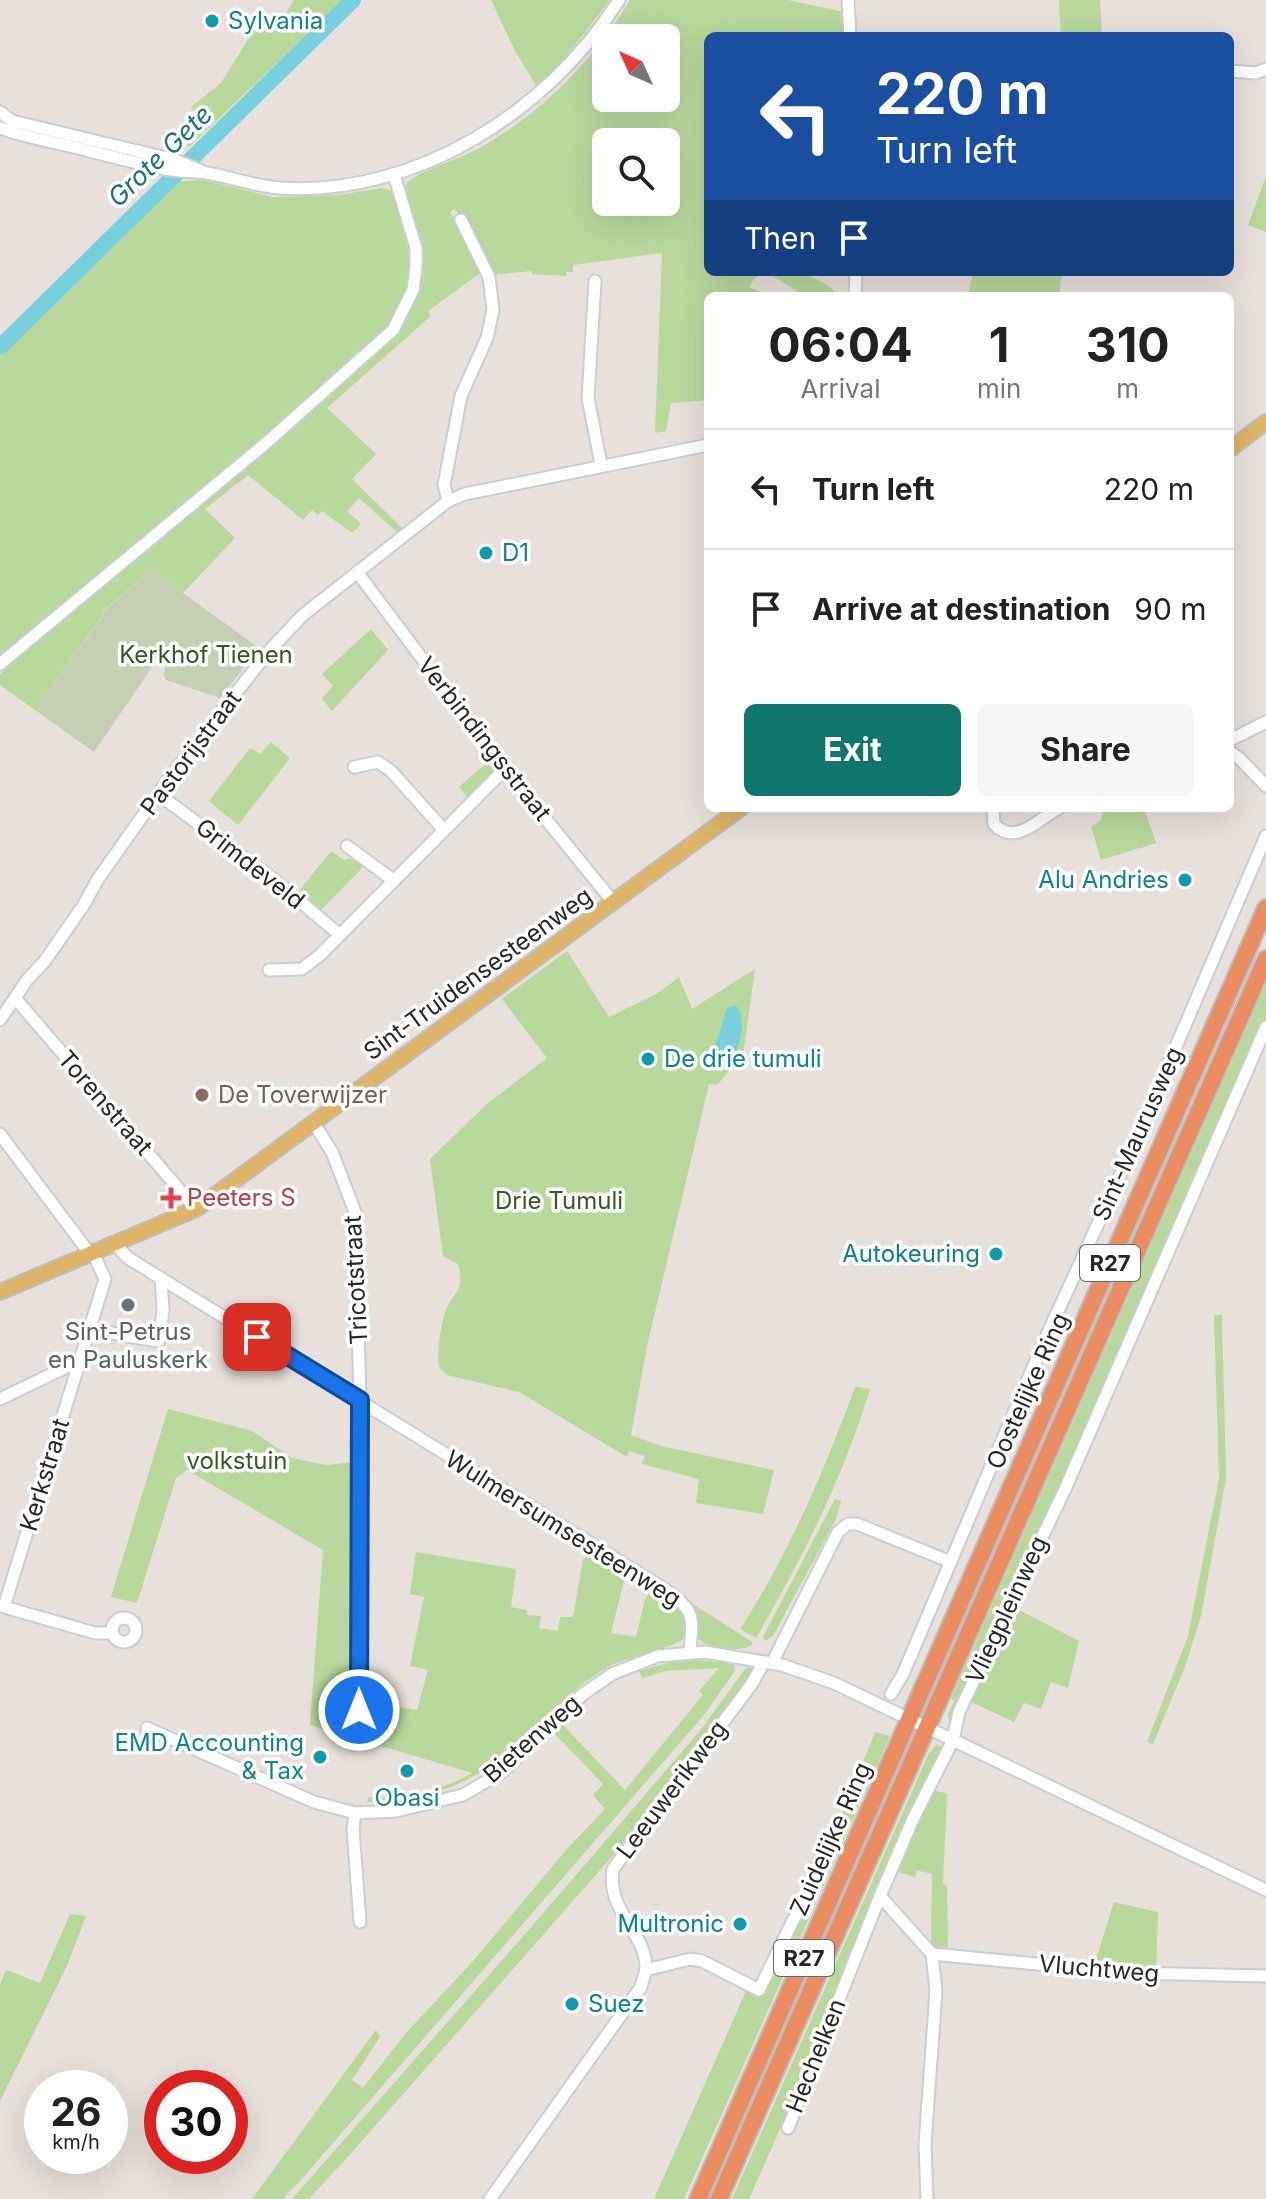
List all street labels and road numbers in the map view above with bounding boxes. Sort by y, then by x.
street label: Verbindingsstraat [411,651,557,826]
street label: Pastorijstraat [134,684,247,821]
street label: Grimdeveld [190,812,310,915]
street label: Sint-Truidensesteenweg [358,881,598,1066]
street label: Sint-Maurusweg [1086,1042,1189,1225]
street label: Torenstraat [52,1044,159,1161]
street label: Tricotstraat [338,1214,373,1345]
road number: R27 [1080,1245,1140,1281]
street label: Oostelijke Ring [980,1308,1075,1473]
street label: Kerkstraat [14,1415,75,1535]
street label: Wulmersumsesteenweg [440,1444,687,1613]
street label: Vliegpleinweg [960,1531,1053,1688]
street label: Bietenweg [477,1689,586,1789]
street label: Leeuwerikweg [610,1715,733,1864]
street label: Zuidelijke Ring [784,1758,877,1920]
road number: R27 [774,1940,834,1976]
street label: Vluchtweg [1038,1949,1160,1988]
street label: Hechelken [780,1995,852,2117]

